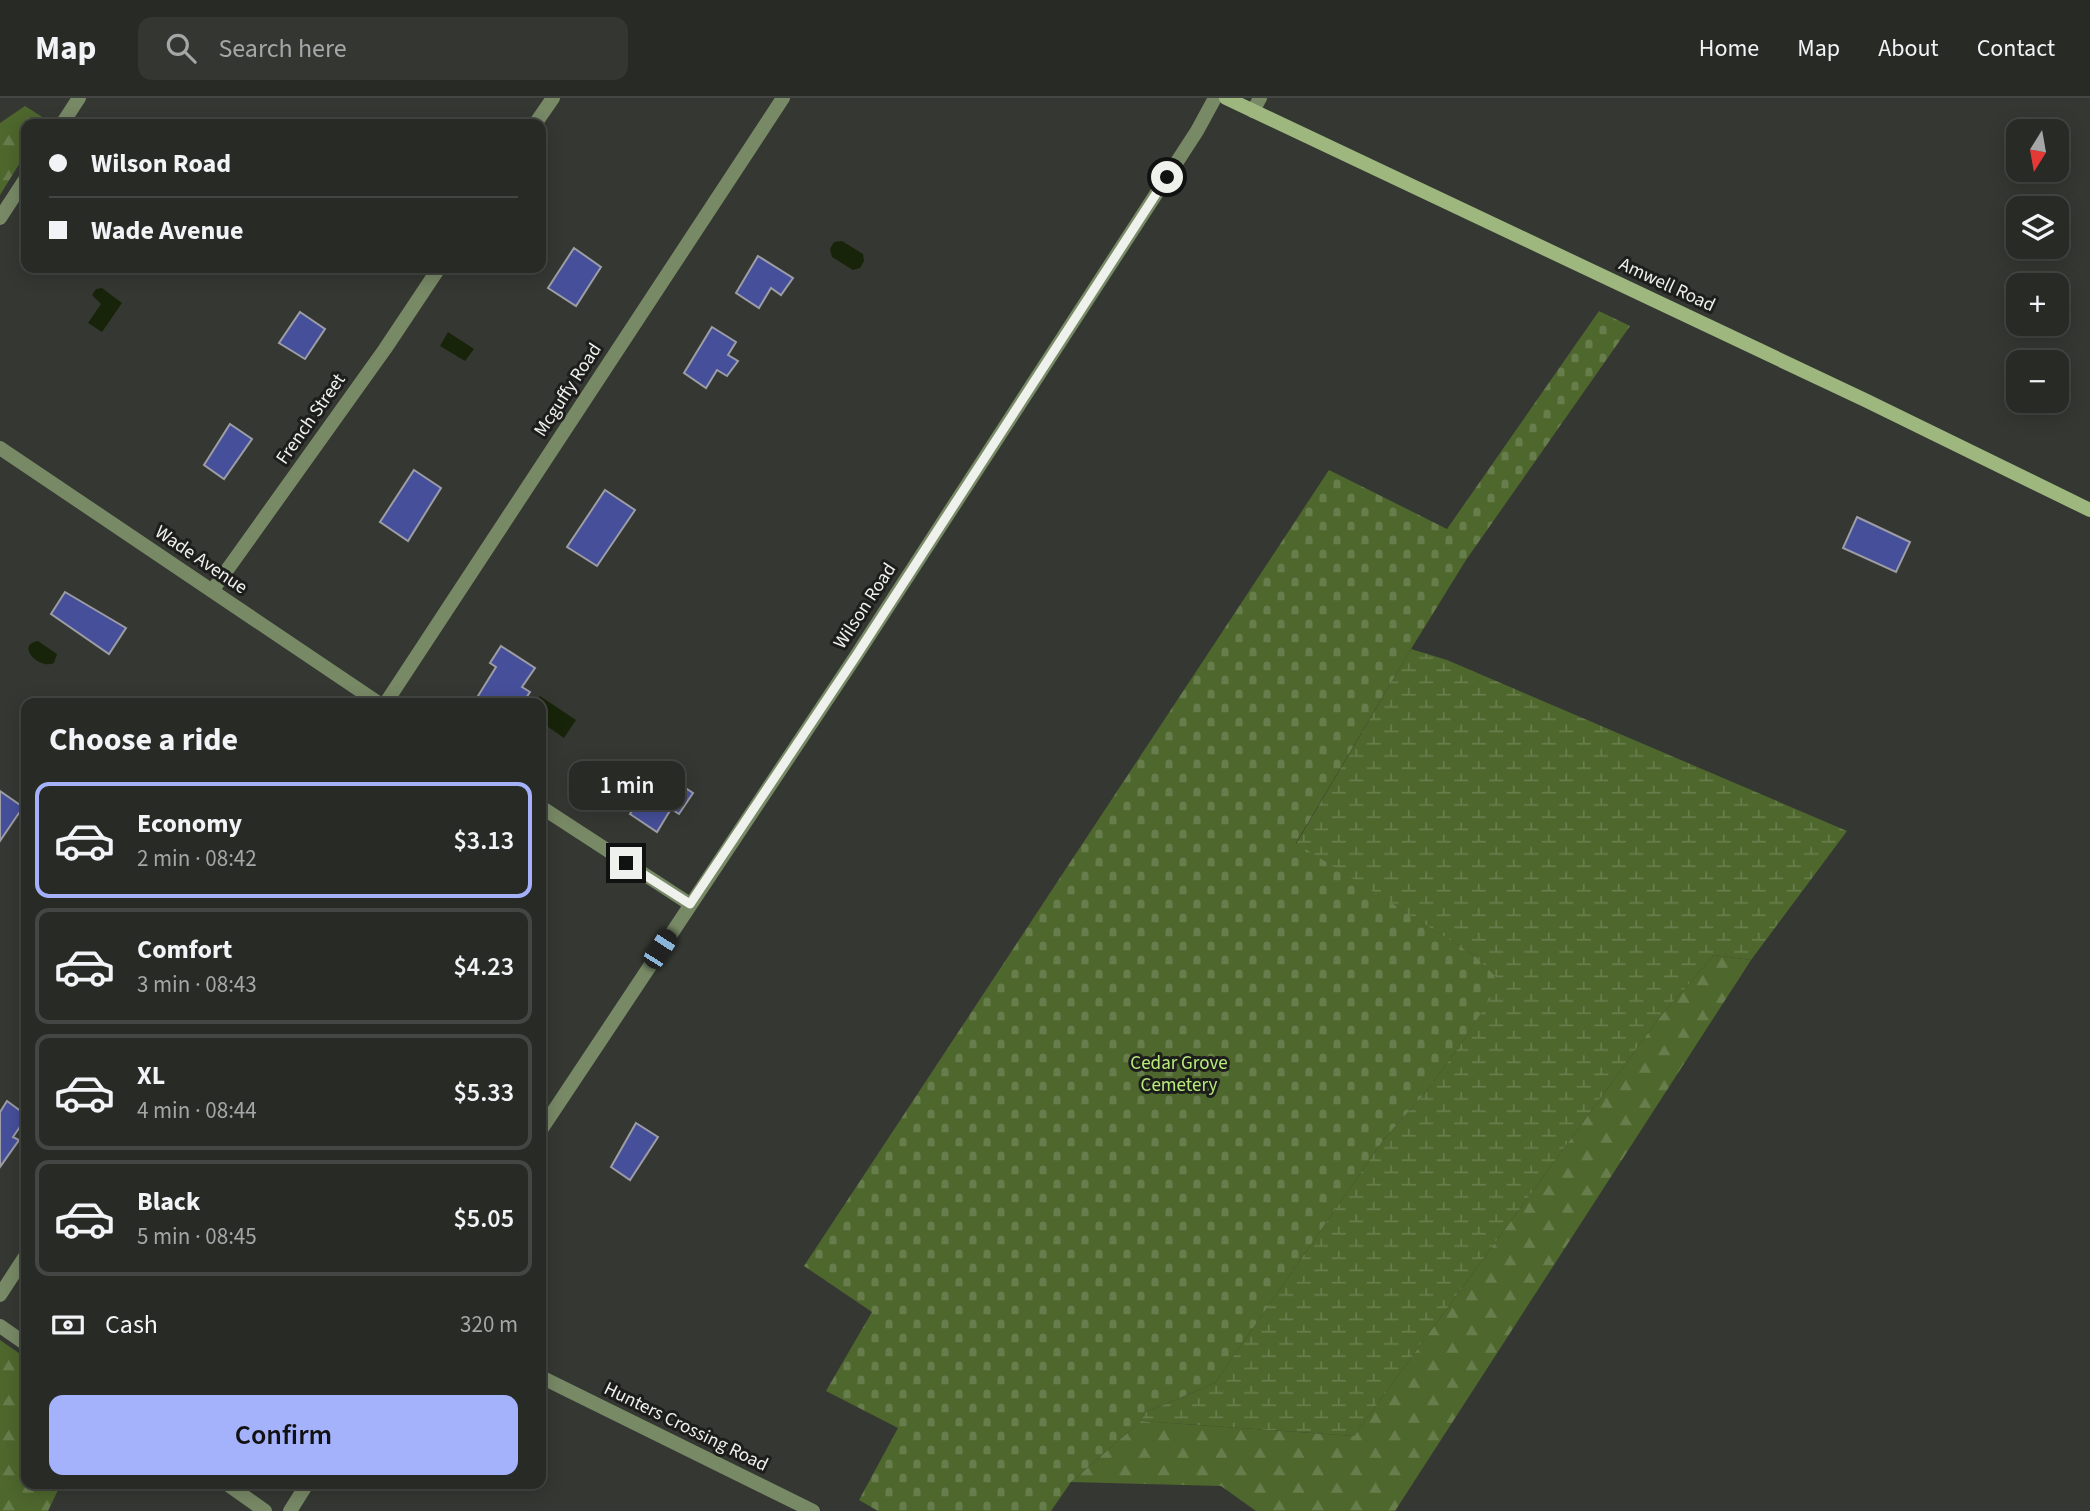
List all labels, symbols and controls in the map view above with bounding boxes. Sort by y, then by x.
search box [138,17,628,80]
text: Map [35,25,96,72]
icon: search [162,29,200,67]
text: Search here [218,30,347,67]
text: Home [1699,31,1759,66]
text: Map [1797,31,1840,66]
text: About [1878,31,1939,66]
text: Contact [1977,31,2055,66]
north arrow [2006,119,2068,182]
map controls [2006,119,2069,413]
text: Wilson Road [91,145,231,182]
route start [1151,161,1183,193]
button: layers [2006,196,2069,259]
text: Wade Avenue [91,212,244,249]
street label: Amwell Road [1614,251,1720,319]
button: + [2006,273,2069,336]
street label: Mcguffy Road [528,338,608,442]
button: − [2006,350,2069,413]
street label: French Street [270,368,353,470]
street label: Wade Avenue [149,519,253,601]
street label: Wilson Road [827,558,903,654]
text: Choose a ride [49,717,238,763]
callout: 1 min [568,762,684,810]
text: 1 min [600,769,654,802]
text: Economy [137,805,242,842]
icon: car [53,809,116,872]
text: $3.13 [453,822,514,859]
text: 2 min · 08:42 [137,842,257,875]
route end [610,847,642,879]
car [640,926,681,972]
text: Comfort [137,931,232,968]
icon: car [53,935,116,998]
text: $4.23 [453,948,514,985]
text: 3 min · 08:43 [137,968,257,1001]
park label: Cedar Grove Cemetery [1130,1050,1228,1099]
text: XL [137,1057,165,1094]
icon: car [53,1061,116,1124]
text: $5.33 [453,1074,514,1111]
text: 4 min · 08:44 [137,1094,257,1127]
text: Black [137,1183,200,1220]
icon: car [53,1187,116,1250]
text: $5.05 [453,1200,514,1237]
text: 5 min · 08:45 [137,1220,257,1253]
icon: cash [49,1306,87,1344]
text: Cash [105,1306,158,1343]
text: 320 m [460,1308,518,1341]
street label: Hunters Crossing Road [599,1375,773,1479]
button: Confirm [49,1395,518,1475]

